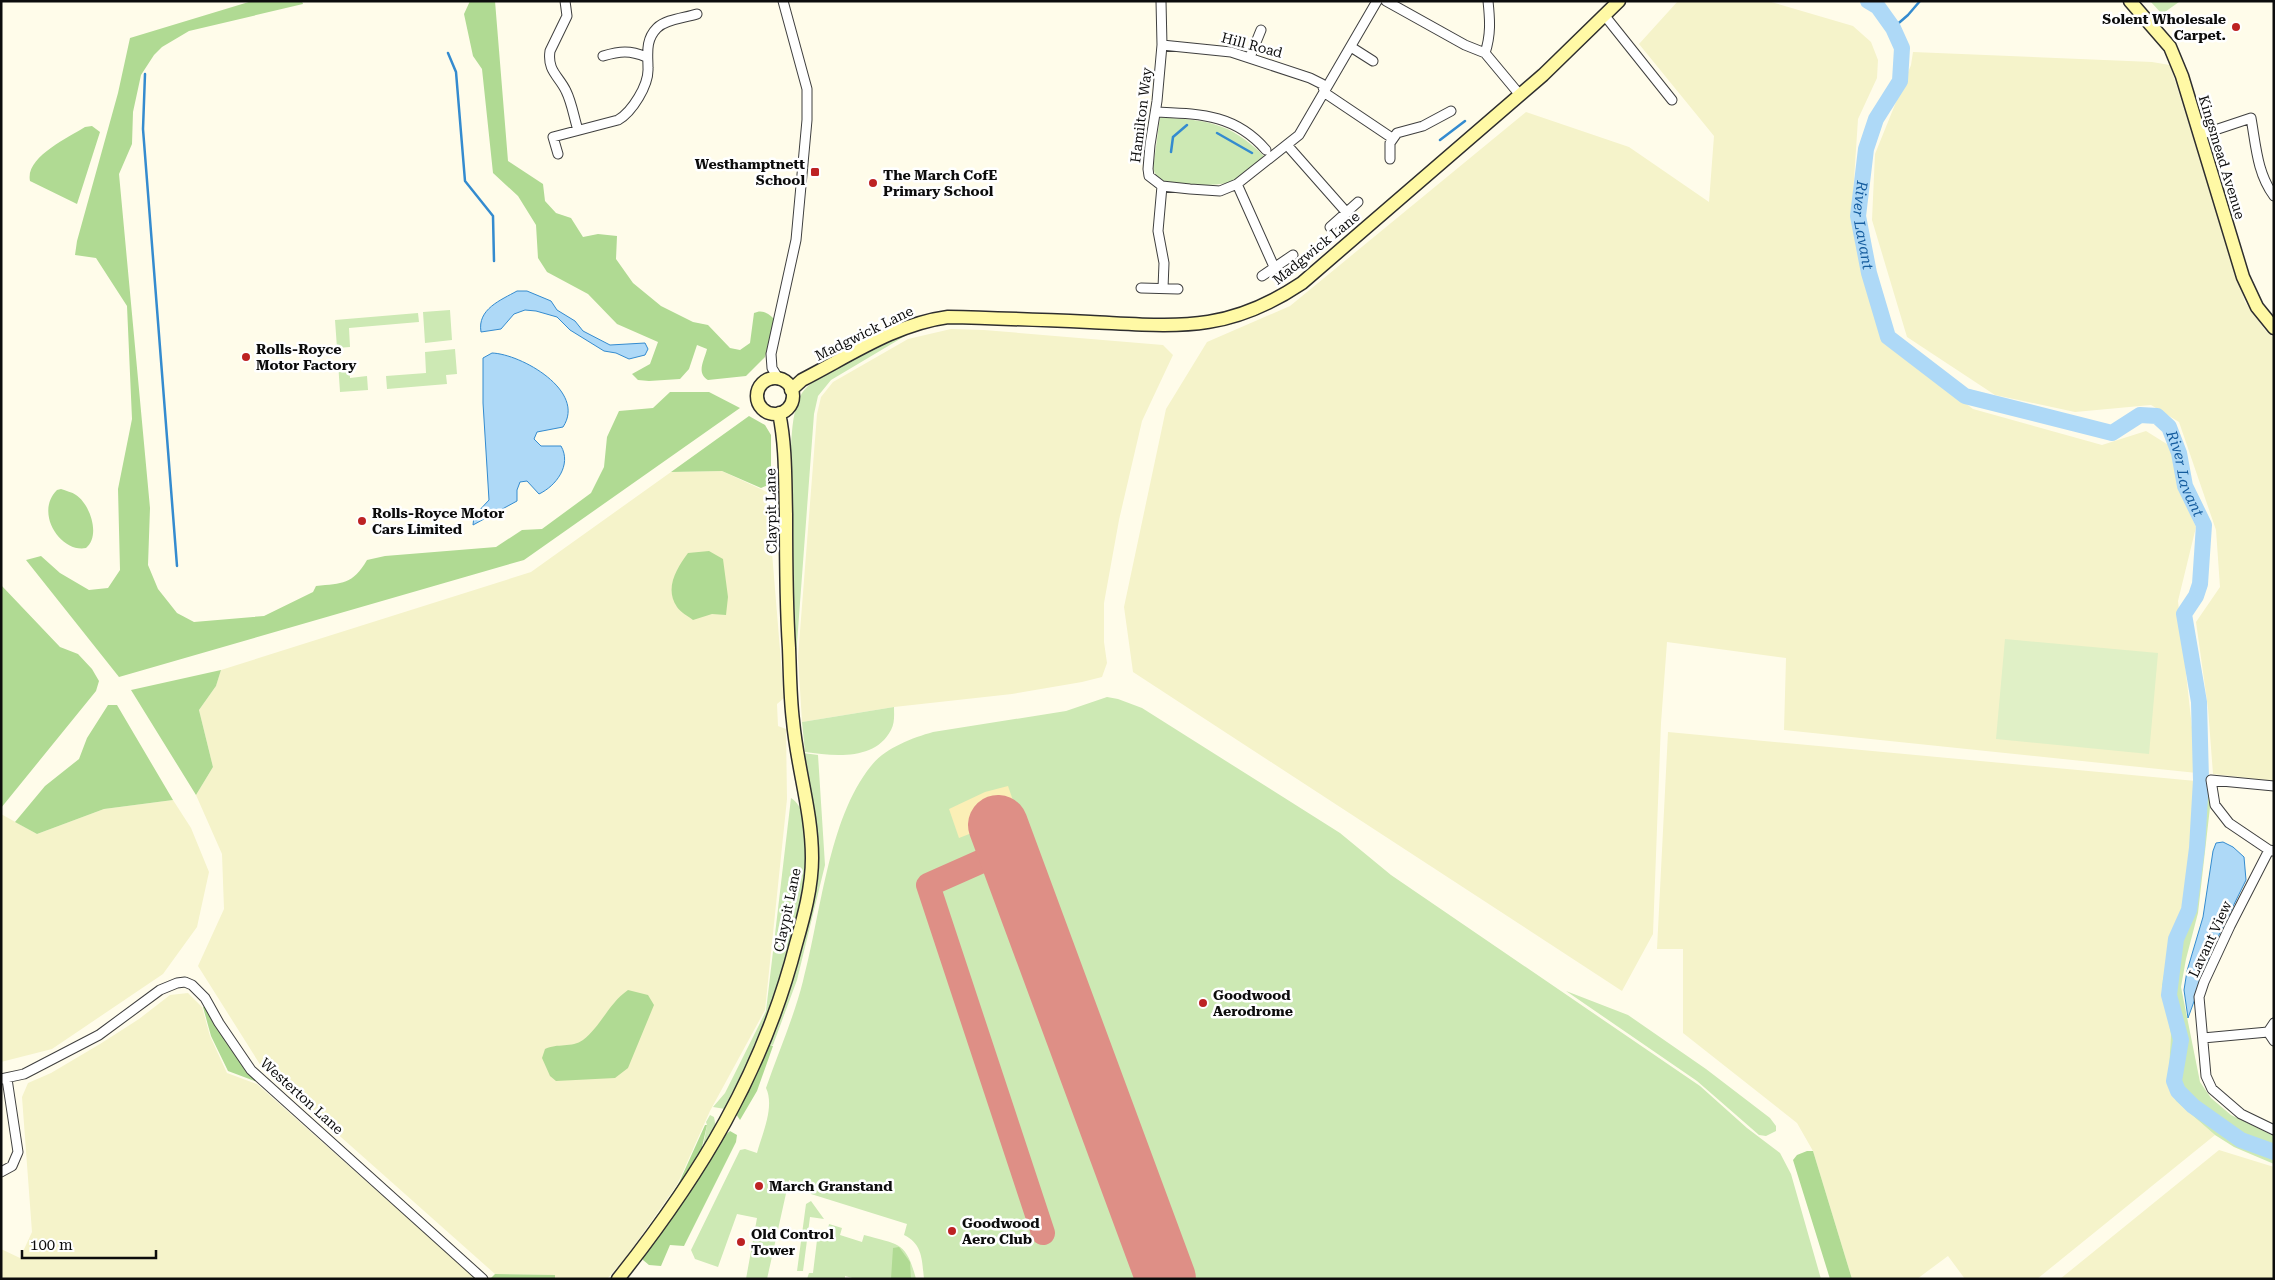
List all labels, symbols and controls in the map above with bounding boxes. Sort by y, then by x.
place label: Solent Wholesale Carpet. [2102,11,2226,43]
marker: Solent Wholesale Carpet. [2230,21,2242,33]
street label: Hill Road [1220,29,1284,61]
street label: Hamilton Way [1127,66,1155,164]
street label: Kingsmead Avenue [2196,93,2249,221]
place label: Westhamptnett School [695,156,805,188]
marker: Westhamptnett School [809,166,821,178]
place label: The March CofE Primary School [883,167,997,199]
marker: The March CofE Primary School [867,177,879,189]
water label: River Lavant [1849,179,1877,272]
street label: Madgwick Lane [1269,208,1363,288]
street label: Madgwick Lane [812,302,916,364]
place label: Rolls-Royce Motor Factory [256,341,357,373]
marker: Rolls-Royce Motor Factory [240,351,252,363]
water label: River Lavant [2162,427,2208,520]
street label: Claypit Lane [762,468,780,554]
place label: Rolls-Royce Motor Cars Limited [372,505,505,537]
marker: Rolls-Royce Motor Cars Limited [356,515,368,527]
street label: Claypit Lane [770,866,804,953]
street label: Lavant View [2185,898,2235,980]
place label: Goodwood Aerodrome [1213,987,1293,1019]
marker: Goodwood Aerodrome [1197,997,1209,1009]
street label: Westerton Lane [257,1055,347,1138]
place label: March Granstand [769,1178,893,1194]
marker: March Granstand [753,1180,765,1192]
place label: Goodwood Aero Club [962,1215,1040,1247]
marker: Goodwood Aero Club [946,1225,958,1237]
place label: Old Control Tower [751,1226,834,1258]
scale bar [22,1228,156,1260]
text: 100 m [30,1236,73,1254]
marker: Old Control Tower [735,1236,747,1248]

